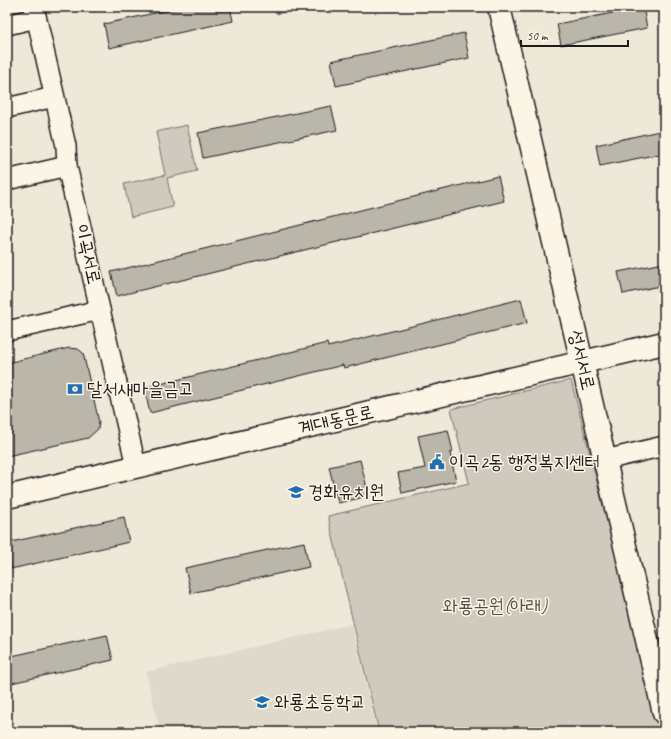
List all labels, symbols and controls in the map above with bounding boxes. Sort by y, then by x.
scale bar [521,22,628,48]
text: 50 m [527,28,549,44]
street label: 이곡서로 [69,222,107,286]
street label: 성서서로 [563,328,601,392]
place label: 달서새마을금고 [87,377,194,401]
bank icon: 달서새마을금고 [66,380,84,398]
street label: 계대동문로 [296,400,376,440]
place label: 이곡2동 행정복지센터 [449,450,600,474]
public building icon: 이곡2동 행정복지센터 [428,453,446,471]
place label: 경화유치원 [308,480,384,504]
school or university icon: 경화유치원 [287,483,305,501]
park label: 와룡공원(아래) [443,594,549,618]
place label: 와룡초등학교 [274,690,366,714]
school or university icon: 와룡초등학교 [253,693,271,711]

